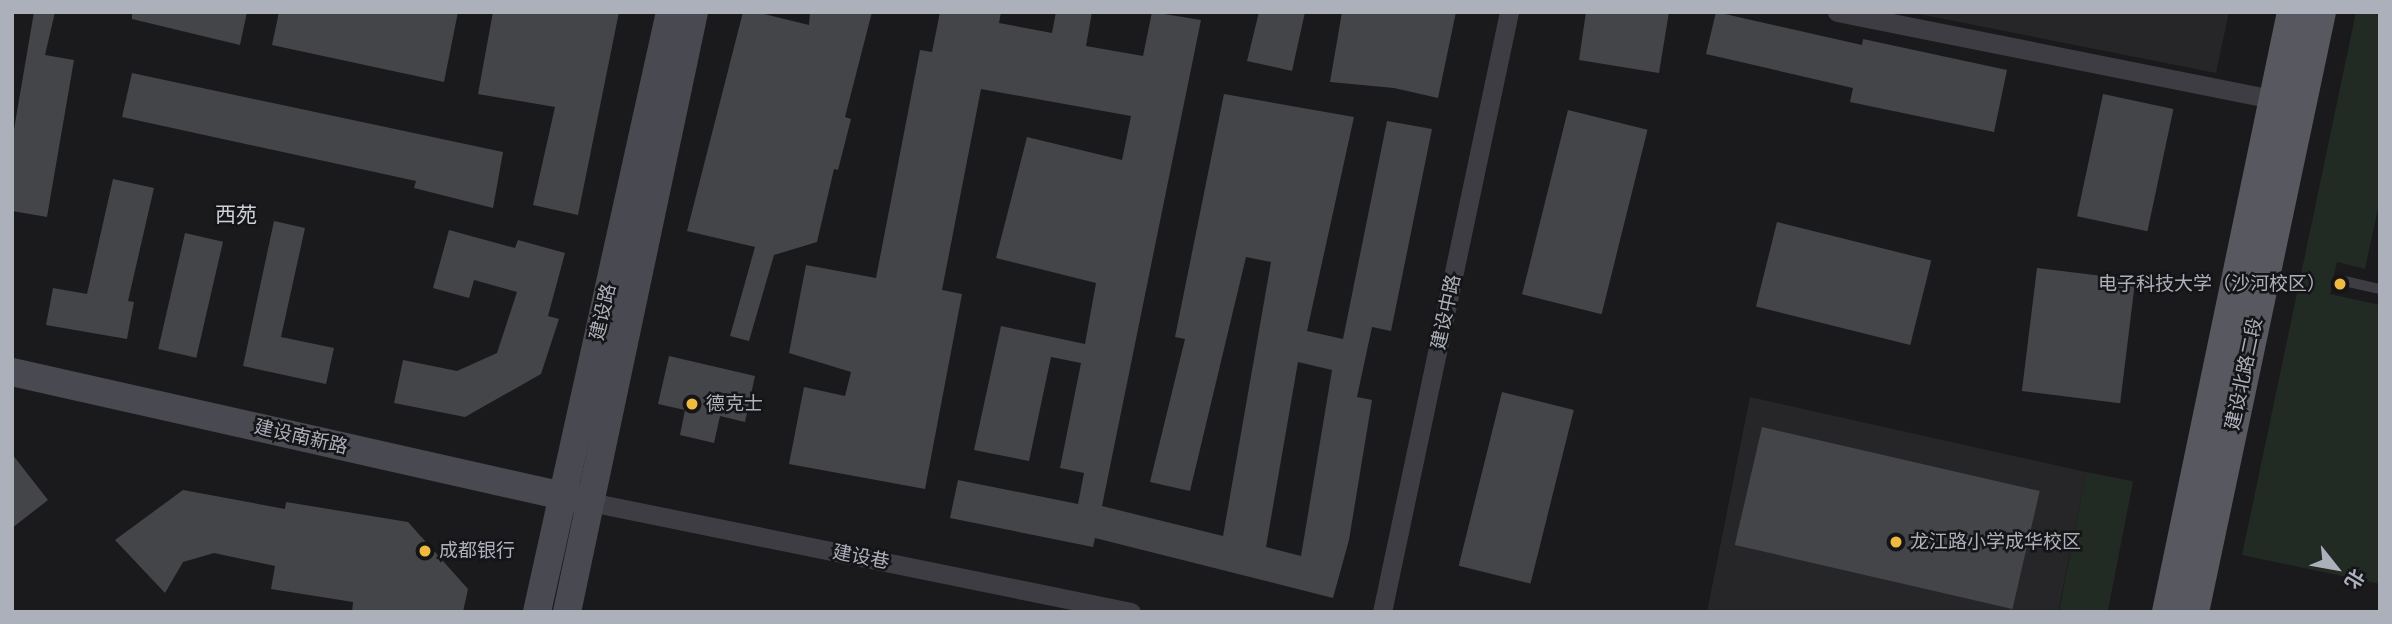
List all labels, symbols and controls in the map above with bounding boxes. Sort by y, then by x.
district label: 西苑 [215,202,257,228]
street label: 建设中路 [1427,272,1465,352]
place label: 电子科技大学（沙河校区） [2098,273,2326,295]
marker: 电子科技大学（沙河校区） [2332,276,2348,292]
street label: 建设路 [585,282,621,342]
street label: 建设北路二段 [2221,316,2267,432]
place label: 德克士 [706,393,763,415]
marker: 德克士 [684,396,700,412]
street label: 建设南新路 [252,415,350,459]
place label: 龙江路小学成华校区 [1910,531,2081,553]
north arrow [2301,533,2371,603]
marker: 龙江路小学成华校区 [1888,534,1904,550]
place label: 成都银行 [439,540,515,562]
street label: 建设巷 [831,540,891,574]
marker: 成都银行 [417,543,433,559]
text: 北 [2340,565,2369,593]

